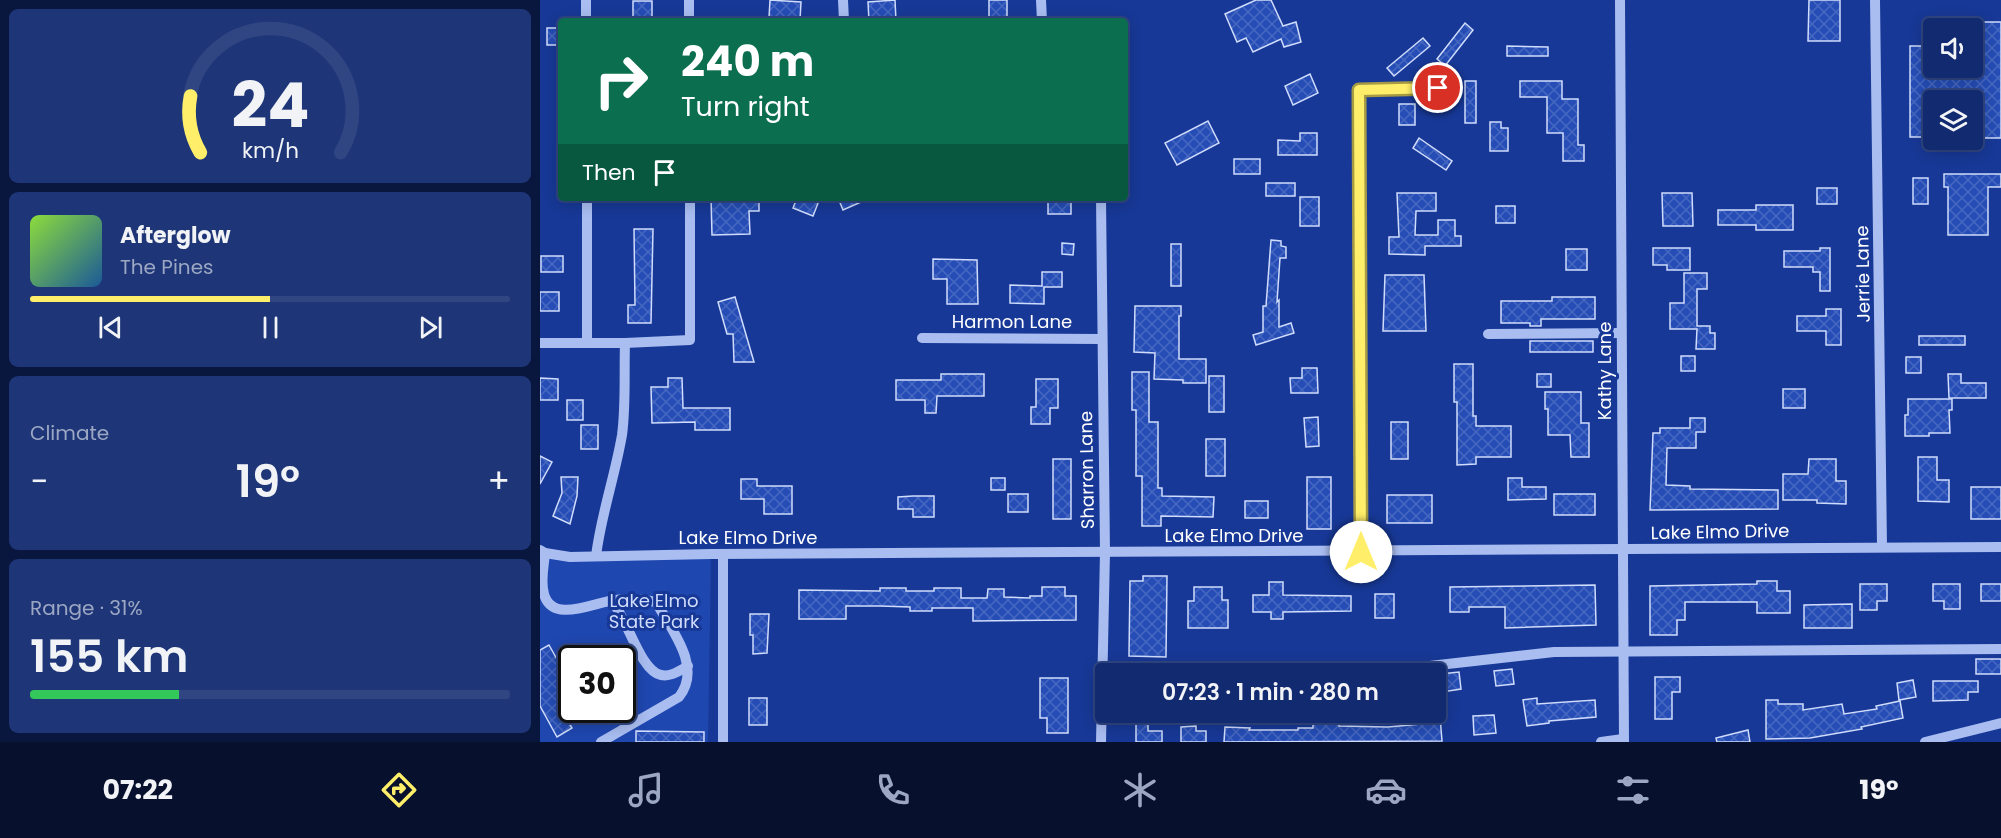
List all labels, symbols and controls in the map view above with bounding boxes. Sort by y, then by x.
map controls [1923,18,1983,150]
button: sound [1923,18,1983,78]
text: 240 m [681,32,814,91]
icon: right [582,42,660,120]
text: 24 [231,61,309,149]
pin [1412,62,1463,113]
icon: arrive [1421,71,1454,104]
text: Turn right [681,88,810,125]
button: layers [1923,90,1983,150]
text: km/h [241,136,299,167]
icon: arrive [648,156,681,189]
text: Then [582,157,636,188]
text: Afterglow [120,220,231,251]
street label: Jerrie Lane [1849,225,1876,323]
text: The Pines [120,253,214,281]
street label: Harmon Lane [952,309,1072,334]
icon: previous [94,311,127,344]
icon: pause [254,311,287,344]
icon: next [414,311,447,344]
street label: Kathy Lane [1592,322,1617,420]
street label: Sharron Lane [1073,411,1100,529]
text: Climate [30,419,109,447]
text: 19° [236,450,300,513]
text: − [30,458,48,505]
text: + [487,458,510,505]
street label: Lake Elmo Drive [1650,518,1790,545]
position arrow [1329,520,1393,584]
street label: Lake Elmo Drive [1165,523,1303,548]
street label: Lake Elmo Drive [679,525,817,550]
park label: Lake Elmo State Park [609,588,700,634]
text: Range · 31% [30,594,143,622]
text: 155 km [30,625,188,688]
speed limit sign: 30 [558,645,636,723]
text: 07:23 · 1 min · 280 m [1162,677,1379,708]
icon: directions [378,769,420,811]
icon: music [625,769,667,811]
icon: phone [872,769,914,811]
icon: climate [1119,769,1161,811]
icon: car [1365,769,1407,811]
icon: filters [1612,769,1654,811]
text: 07:22 [102,771,173,808]
text: 19° [1859,771,1899,808]

